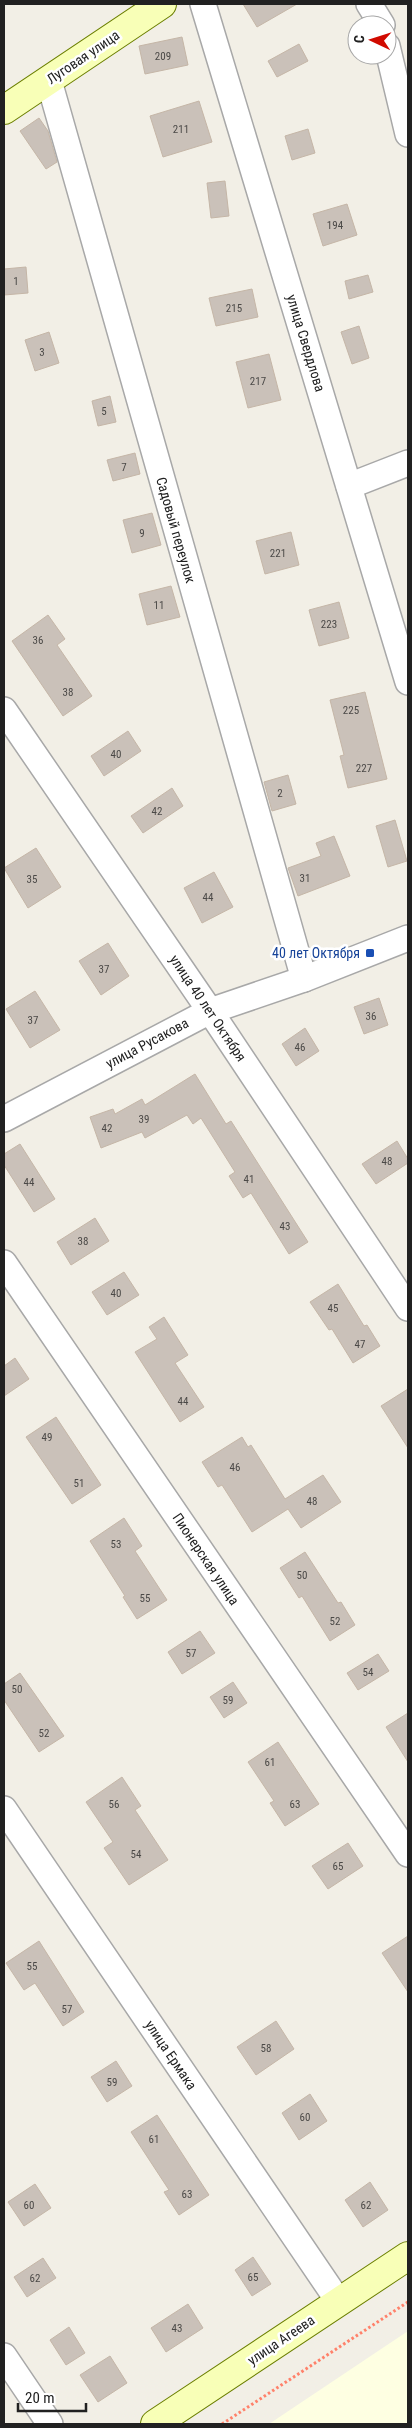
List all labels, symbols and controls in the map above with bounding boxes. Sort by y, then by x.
north arrow [347,15,397,65]
street label: Луговая улица [44,27,122,87]
text: С [351,35,367,44]
house number: 209 [155,50,171,63]
house number: 211 [173,123,189,136]
house number: 194 [327,219,344,232]
house number: 1 [13,275,19,288]
street label: улица Свердлова [284,292,328,394]
house number: 215 [226,302,242,315]
house number: 3 [39,346,45,359]
house number: 217 [250,375,266,388]
house number: 5 [101,405,107,418]
house number: 7 [121,461,127,474]
street label: Садовый переулок [153,475,199,585]
house number: 9 [139,527,145,540]
house number: 221 [270,547,286,560]
house number: 11 [154,599,164,612]
house number: 223 [321,618,337,631]
house number: 36 [33,634,43,647]
house number: 38 [63,686,73,699]
house number: 225 [343,704,359,717]
house number: 40 [111,748,121,761]
house number: 227 [356,762,372,775]
house number: 2 [277,787,283,800]
house number: 42 [152,805,162,818]
house number: 31 [300,872,310,885]
house number: 35 [27,873,37,886]
house number: 44 [203,891,214,904]
place label: 40 лет Октября [272,945,360,961]
marker: 40 лет Октября [364,947,376,959]
street label: улица 40 лет Октября [166,952,250,1064]
house number: 37 [99,963,109,976]
house number: 36 [366,1010,376,1023]
house number: 37 [28,1014,38,1027]
street label: улица Русакова [103,1015,191,1071]
house number: 46 [295,1041,305,1054]
house number: 39 [139,1113,149,1126]
house number: 42 [102,1122,112,1135]
house number: 48 [382,1155,392,1168]
house number: 41 [244,1173,254,1186]
house number: 44 [24,1176,35,1189]
house number: 43 [280,1220,290,1233]
house number: 38 [78,1235,88,1248]
house number: 40 [111,1287,121,1300]
house number: 45 [328,1302,338,1315]
house number: 47 [355,1338,365,1351]
house number: 44 [178,1395,189,1408]
house number: 49 [42,1431,52,1444]
house number: 46 [230,1461,240,1474]
house number: 51 [74,1477,84,1490]
house number: 48 [307,1495,317,1508]
street label: Пионерская улица [169,1510,243,1608]
house number: 53 [111,1538,121,1551]
house number: 50 [297,1569,307,1582]
house number: 55 [140,1592,150,1605]
house number: 52 [330,1615,340,1628]
house number: 57 [186,1647,196,1660]
house number: 54 [363,1666,374,1679]
house number: 50 [12,1683,22,1696]
house number: 59 [223,1694,233,1707]
house number: 52 [39,1727,49,1740]
house number: 61 [265,1756,275,1769]
house number: 56 [109,1798,119,1811]
house number: 63 [290,1798,300,1811]
house number: 54 [131,1848,142,1861]
house number: 65 [333,1860,343,1873]
house number: 55 [27,1960,37,1973]
house number: 57 [62,2003,72,2016]
street label: улица Ермака [142,2017,200,2093]
house number: 58 [261,2042,271,2055]
house number: 59 [107,2076,117,2089]
house number: 60 [300,2111,310,2124]
house number: 61 [149,2133,159,2146]
house number: 63 [182,2188,192,2201]
house number: 60 [24,2199,34,2212]
house number: 62 [361,2199,371,2212]
house number: 65 [248,2271,258,2284]
house number: 62 [30,2272,40,2285]
street label: улица Агеева [245,2312,317,2368]
house number: 43 [172,2322,182,2335]
scale bar [18,2380,85,2412]
text: 20 m [25,2389,55,2407]

